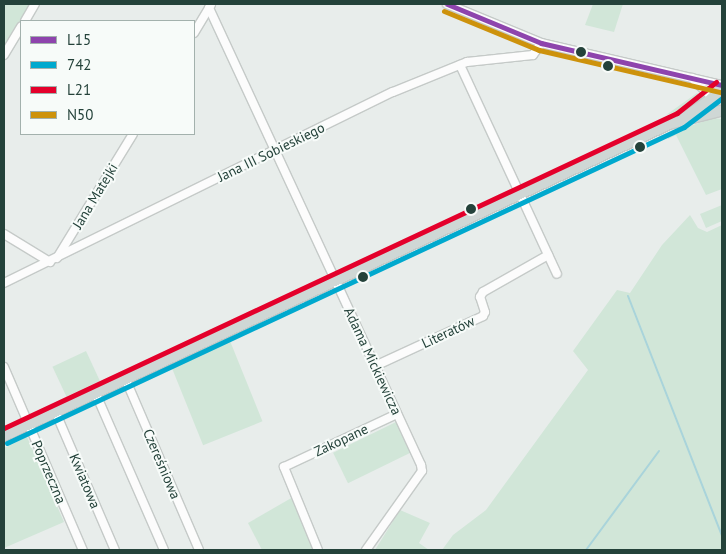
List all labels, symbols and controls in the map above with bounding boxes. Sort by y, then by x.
legend [20,20,195,135]
text: L15 [67,30,91,49]
unlabelled marker [576,47,586,57]
text: 742 [67,55,92,74]
unlabelled marker [603,61,613,71]
text: L21 [67,80,91,99]
text: N50 [67,105,93,124]
street label: Jana III Sobieskiego [215,119,327,185]
unlabelled marker [635,142,645,152]
street label: Jana Matejki [69,160,121,232]
unlabelled marker [466,204,476,214]
unlabelled marker [358,272,368,282]
street label: Adama Mickiewicza [341,305,405,417]
street label: Literatów [419,312,477,352]
street label: Zakopane [311,420,371,460]
street label: Czereśniowa [140,426,184,502]
street label: Poprzeczna [28,438,70,506]
street label: Kwiatowa [66,451,104,511]

